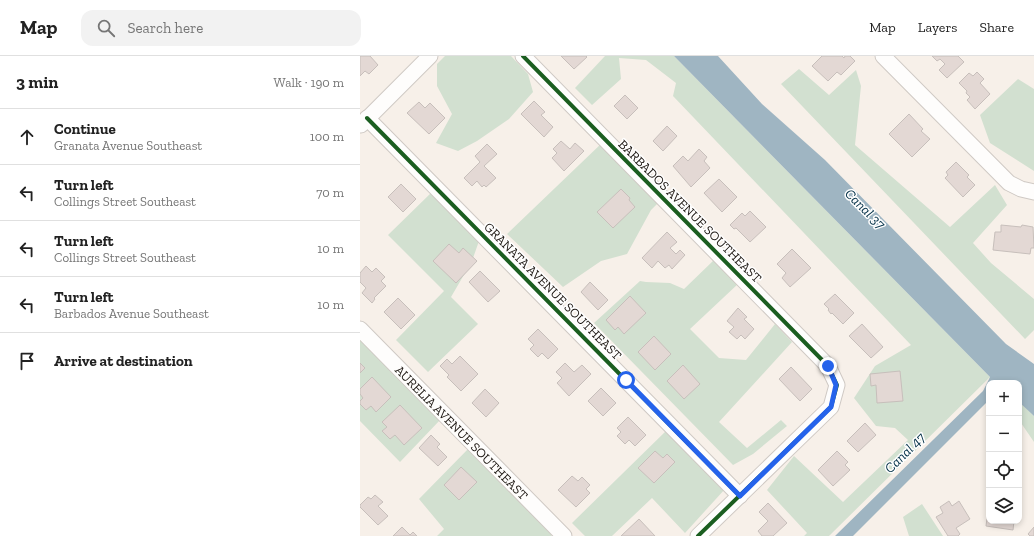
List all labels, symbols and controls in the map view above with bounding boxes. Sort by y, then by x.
search box [81,10,361,46]
text: Map [20,16,57,39]
icon: search [95,17,117,39]
text: Search here [127,19,203,37]
text: Map [869,19,896,36]
text: Layers [918,19,957,36]
text: Share [979,19,1014,36]
text: 3 min [16,72,58,92]
text: Walk · 190 m [274,75,344,90]
text: Continue [54,120,116,138]
icon: ahead [16,126,38,148]
text: 100 m [310,129,344,144]
street label: BARBADOS AVENUE SOUTHEAST [615,136,765,286]
text: Granata Avenue Southeast [54,138,202,153]
text: Turn left [54,176,114,194]
icon: left [16,182,38,204]
text: 70 m [316,185,344,200]
water label: Canal 37 [841,185,889,233]
text: Collings Street Southeast [54,194,196,209]
street label: GRANATA AVENUE SOUTHEAST [481,219,625,363]
text: Turn left [54,232,114,250]
icon: left [16,238,38,260]
text: 10 m [317,241,344,256]
text: Collings Street Southeast [54,250,196,265]
text: Turn left [54,288,114,306]
icon: left [16,294,38,316]
text: 10 m [317,297,344,312]
text: Barbados Avenue Southeast [54,306,209,321]
icon: arrive [16,350,38,372]
text: Arrive at destination [54,352,193,370]
route end [819,357,837,375]
street label: AURELIA AVENUE SOUTHEAST [392,362,531,503]
route start [617,371,635,389]
map controls [986,380,1022,524]
button: + [986,380,1022,416]
button: − [986,416,1022,452]
water label: Canal 47 [881,429,929,477]
button: locate [986,452,1022,488]
button: layers [986,488,1022,524]

